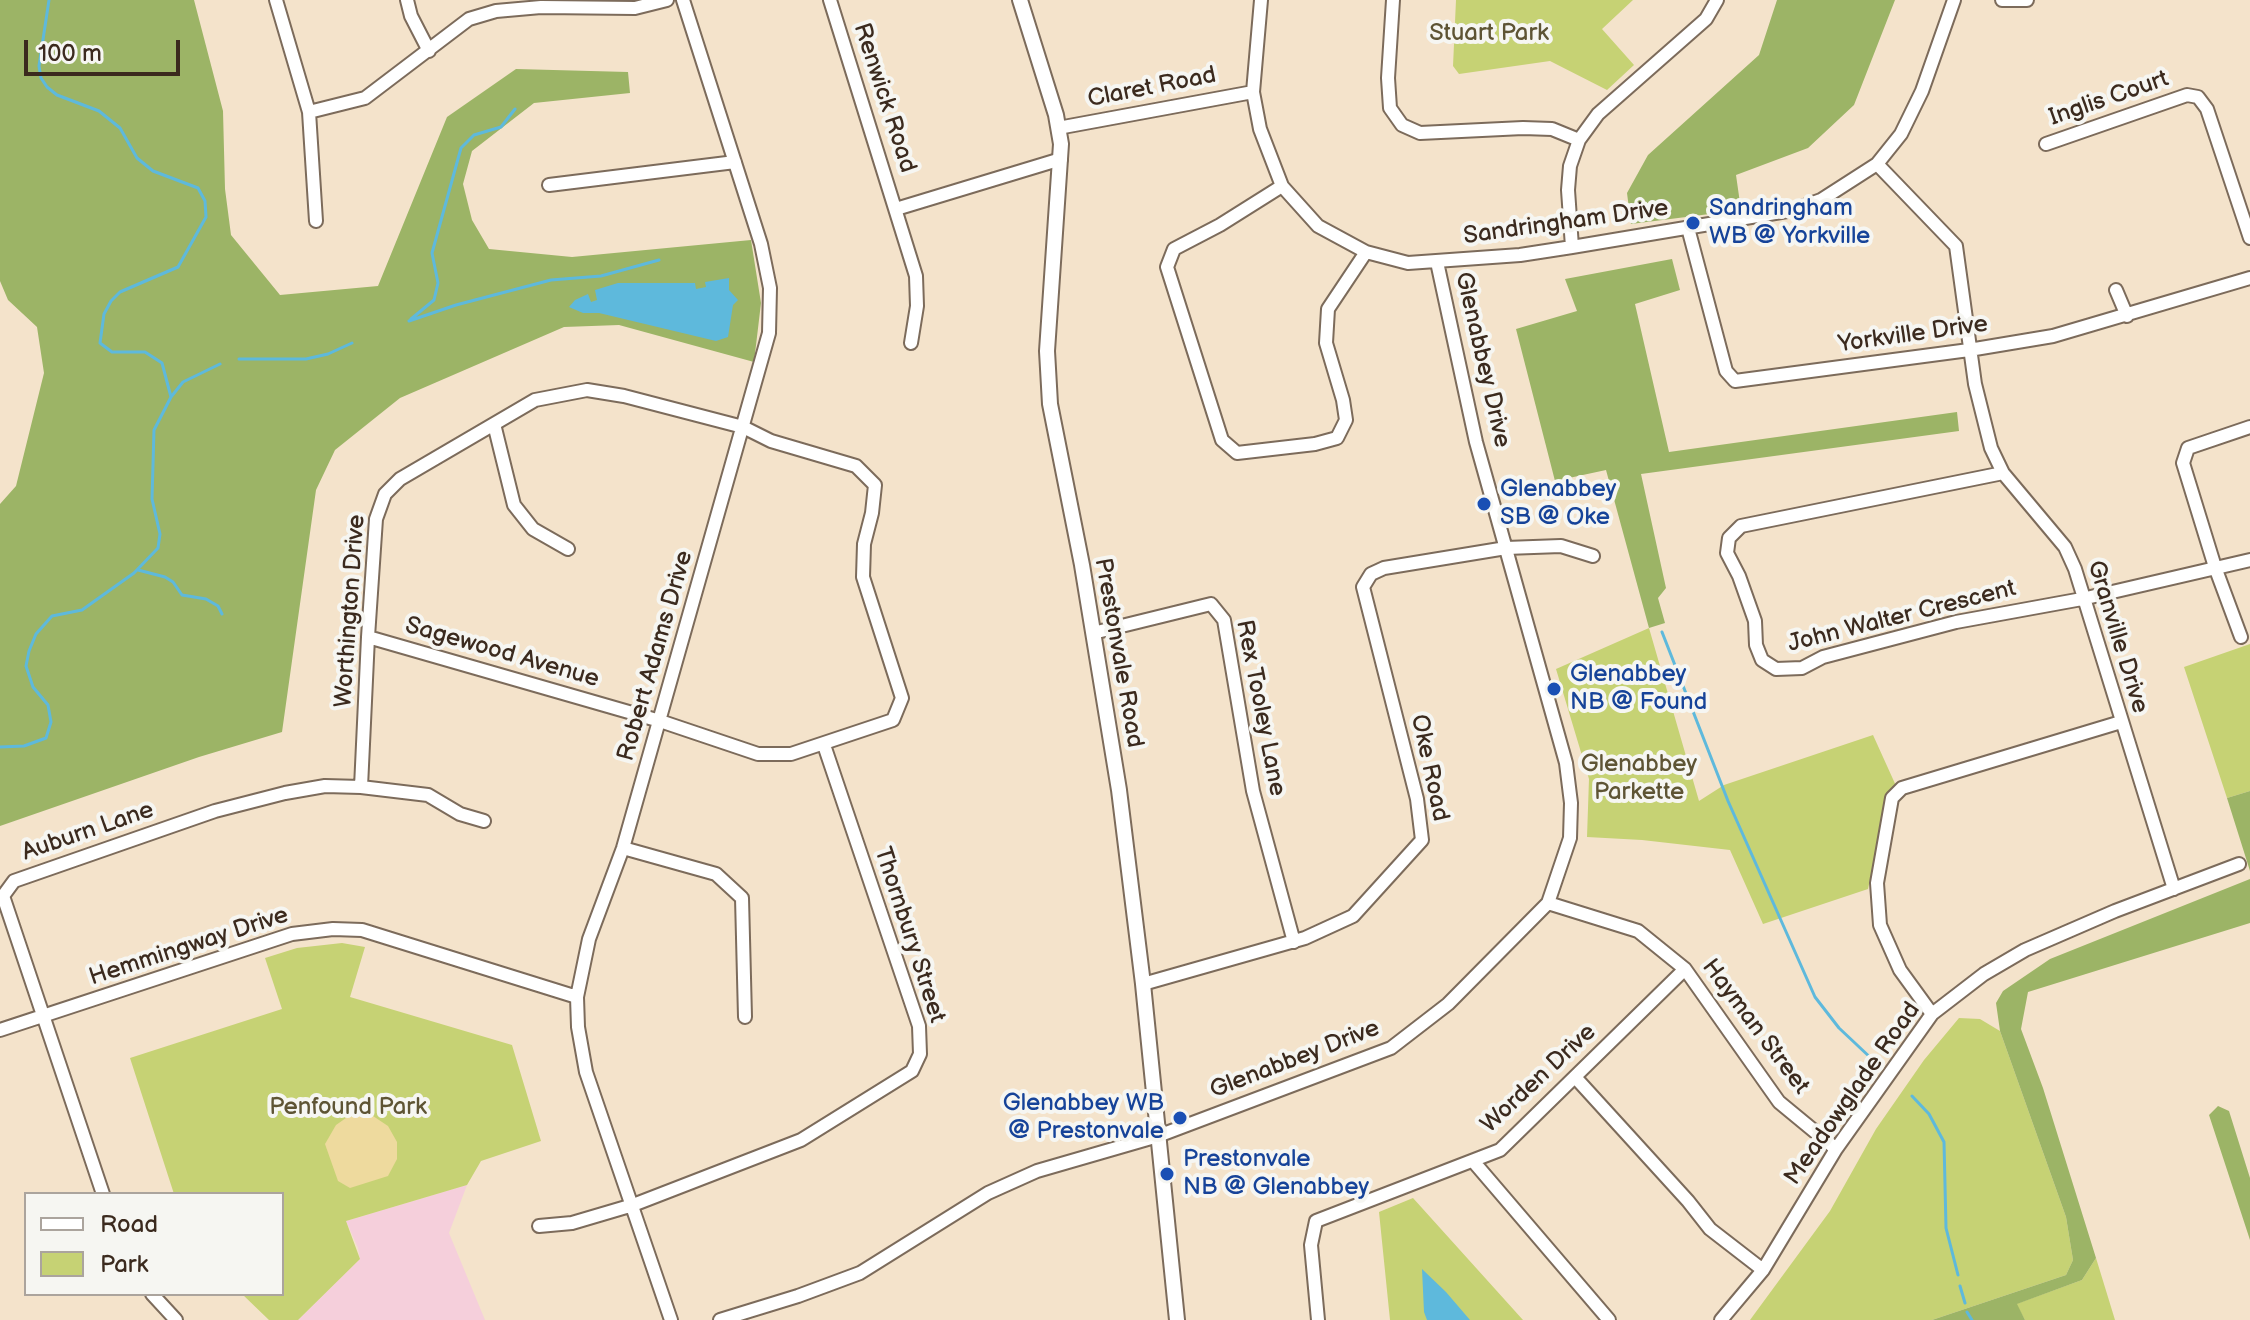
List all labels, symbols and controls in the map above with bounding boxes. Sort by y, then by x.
street label: Renwick Road [846,20,922,176]
park label: Stuart Park [1429,20,1549,48]
scale bar [28,24,184,74]
text: 100 m [38,39,102,68]
street label: Claret Road [1085,61,1219,115]
street label: Inglis Court [2046,65,2172,133]
street label: Sandringham Drive [1462,194,1670,252]
place label: Sandringham WB @ Yorkville [1709,195,1870,251]
marker: Sandringham WB @ Yorkville [1684,214,1702,232]
street label: Glenabbey Drive [1448,269,1516,451]
street label: Yorkville Drive [1836,310,1990,360]
place label: Glenabbey SB @ Oke [1500,476,1616,532]
marker: Glenabbey SB @ Oke [1475,495,1493,513]
street label: Worthington Drive [330,514,372,708]
street label: Robert Adams Drive [612,548,700,764]
street label: Prestonvale Road [1087,556,1149,750]
street label: Granville Drive [2080,557,2154,717]
street label: John Walter Crescent [1785,575,2019,659]
street label: Sagewood Avenue [402,612,602,694]
street label: Rex Tooley Lane [1229,617,1291,799]
place label: Glenabbey NB @ Found [1570,661,1707,717]
marker: Glenabbey NB @ Found [1545,680,1563,698]
street label: Oke Road [1404,712,1454,824]
park label: Glenabbey Parkette [1581,751,1697,807]
street label: Auburn Lane [18,796,158,868]
street label: Thornbury Street [867,844,951,1026]
street label: Hemmingway Drive [86,901,292,993]
street label: Hayman Street [1695,954,1815,1100]
street label: Meadowglade Road [1779,997,1927,1191]
street label: Glenabbey Drive [1206,1014,1384,1106]
street label: Worden Drive [1476,1018,1602,1140]
place label: Glenabbey WB @ Prestonvale [1003,1090,1164,1146]
park label: Penfound Park [269,1094,427,1122]
marker: Glenabbey WB @ Prestonvale [1171,1109,1189,1127]
place label: Prestonvale NB @ Glenabbey [1183,1146,1369,1202]
marker: Prestonvale NB @ Glenabbey [1158,1165,1176,1183]
legend [24,1192,284,1296]
text: Road [100,1210,158,1239]
text: Park [100,1250,148,1279]

